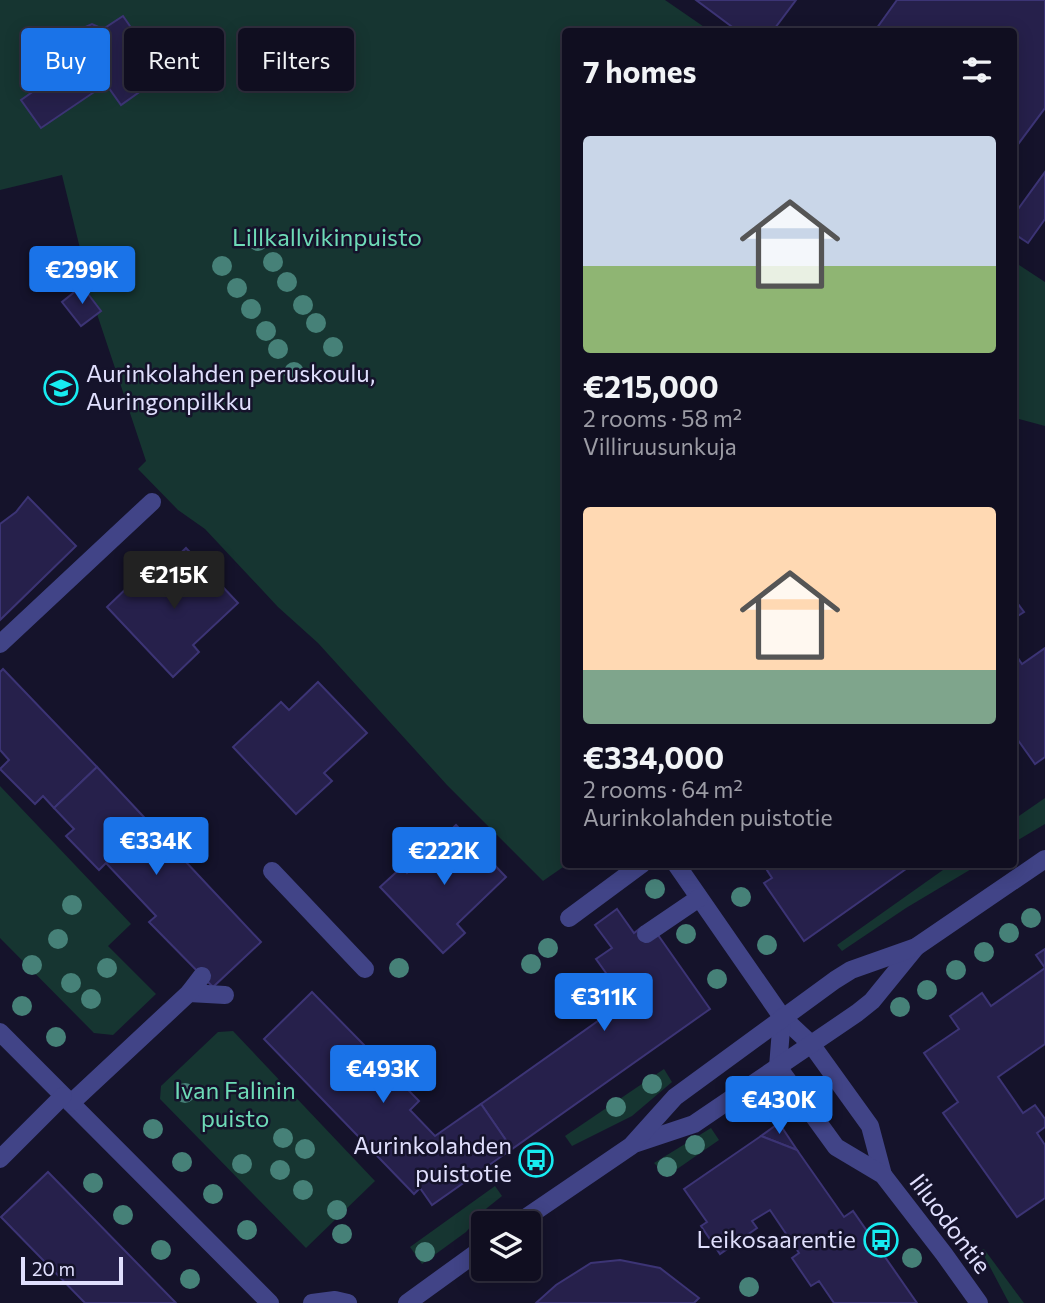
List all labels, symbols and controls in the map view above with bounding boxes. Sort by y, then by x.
chip: Buy [21,28,110,91]
chip: Rent [124,28,224,91]
chip: Filters [238,28,354,91]
icon: filters [958,51,996,89]
text: 7 homes [583,52,696,89]
icon: home [727,181,853,307]
park label: Lillkallvikinpuisto [232,222,422,251]
pin: €299K [33,246,131,306]
text: €299K [45,255,119,283]
place label: Aurinkolahden peruskoulu, Auringonpilkku [86,358,375,415]
text: €215,000 [583,367,719,404]
school or university icon: Aurinkolahden peruskoulu, Auringonpilkku [42,369,80,407]
text: 2 rooms · 58 m² [583,404,742,432]
text: Villiruusunkuja [583,432,737,460]
pin: €215K [125,552,223,611]
icon: home [727,552,853,678]
text: €215K [139,560,209,588]
text: €334,000 [583,738,724,775]
text: 2 rooms · 64 m² [583,775,743,803]
text: Aurinkolahden puistotie [583,803,833,831]
pin: €334K [107,818,205,877]
text: €334K [119,826,193,854]
pin: €222K [395,828,493,887]
text: €222K [408,836,480,864]
pin: €311K [555,974,653,1033]
text: €311K [571,982,637,1010]
pin: €493K [334,1046,432,1105]
text: €493K [346,1054,420,1082]
park label: Ivan Falinin puisto [174,1075,296,1132]
pin: €430K [730,1076,828,1136]
text: €430K [741,1085,817,1113]
place label: Aurinkolahden puistotie [353,1130,512,1187]
bus stop icon: Aurinkolahden puistotie [517,1141,555,1179]
street label: Iiluodontie [904,1168,998,1279]
map controls [471,1211,541,1281]
button: layers [471,1211,541,1281]
bus stop icon: Leikosaarentie [862,1221,900,1259]
place label: Leikosaarentie [697,1224,856,1253]
scale bar [21,1254,122,1286]
text: 20 m [32,1257,75,1280]

